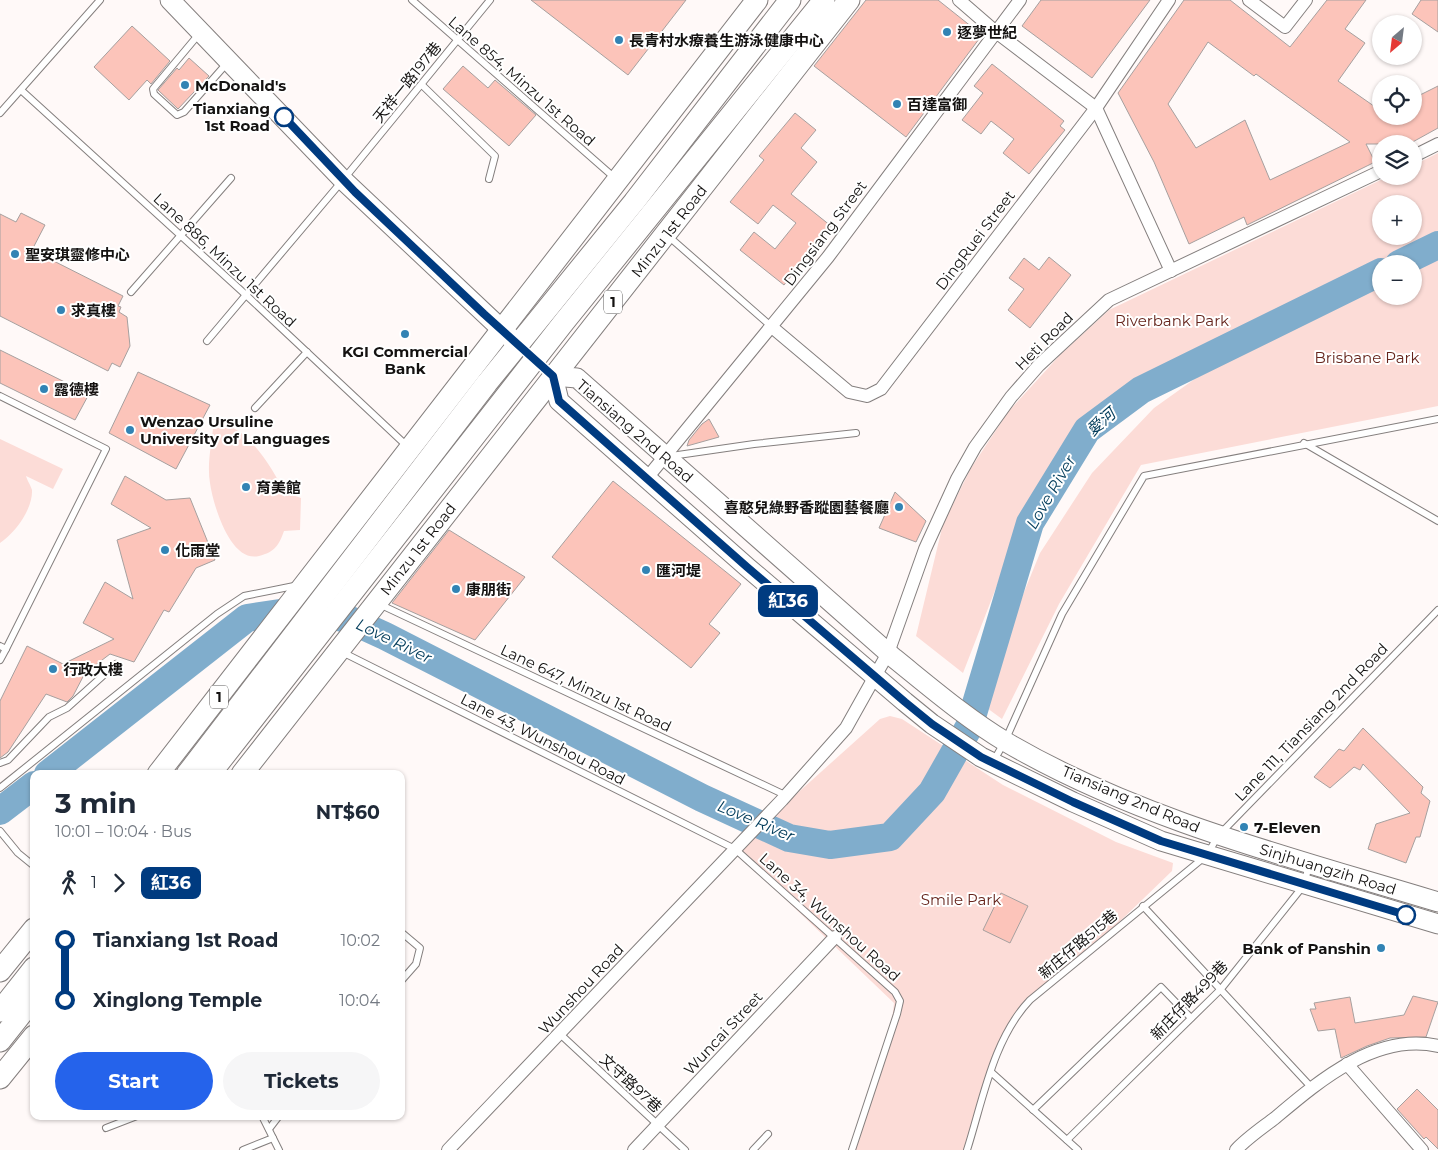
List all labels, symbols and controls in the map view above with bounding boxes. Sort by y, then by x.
street label: Lane 854, Minzu 1st Road [445,12,599,150]
north arrow [1372,15,1422,65]
map controls [1372,15,1422,305]
place label: 逐夢世紀 [957,23,1017,42]
marker: 逐夢世紀 [941,26,953,38]
place label: 長青村水療養生游泳健康中心 [629,31,824,50]
marker: 長青村水療養生游泳健康中心 [613,34,625,46]
street label: 天祥一路197巷 [369,38,445,126]
button: locate [1372,75,1422,125]
place label: McDonald's [195,76,286,95]
marker: McDonald's [179,79,191,91]
place label: 百達富御 [907,95,967,114]
marker: 百達富御 [891,98,903,110]
place label: Tianxiang 1st Road [193,99,270,135]
marker: Tianxiang 1st Road [274,107,294,127]
button: layers [1372,135,1422,185]
street label: Dingsiang Street [779,177,871,289]
street label: Minzu 1st Road [627,181,711,281]
street label: DingRuei Street [931,186,1019,294]
street label: Lane 886, Minzu 1st Road [150,189,300,331]
button: + [1372,195,1422,245]
place label: 聖安琪靈修中心 [25,245,130,264]
marker: 聖安琪靈修中心 [9,248,21,260]
button: − [1372,255,1422,305]
road number: 1 [604,290,622,314]
place label: 求真樓 [71,301,116,320]
marker: 求真樓 [55,304,67,316]
street label: Heti Road [1011,308,1077,374]
park label: Riverbank Park [1115,311,1229,330]
marker: KGI Commercial Bank [399,328,411,340]
place label: KGI Commercial Bank [342,342,468,378]
park label: Brisbane Park [1315,348,1419,367]
street label: Tiansiang 2nd Road [573,375,697,487]
place label: 露德樓 [54,380,99,399]
marker: 露德樓 [38,383,50,395]
water label: 愛河 [1083,402,1122,440]
place label: Wenzao Ursuline University of Languages [140,412,330,448]
marker: Wenzao Ursuline University of Languages [124,424,136,436]
water label: Love River [1022,451,1080,532]
place label: 育美館 [256,478,301,497]
marker: 育美館 [240,481,252,493]
place label: 喜憨兒綠野香蹤園藝餐廳 [724,498,889,517]
street label: Minzu 1st Road [376,499,460,599]
marker: 喜憨兒綠野香蹤園藝餐廳 [893,501,905,513]
place label: 化雨堂 [175,541,220,560]
marker: 化雨堂 [159,544,171,556]
place label: 匯河堤 [656,561,701,580]
marker: 匯河堤 [640,564,652,576]
place label: 康朋街 [466,580,511,599]
marker: 康朋街 [450,583,462,595]
line badge: 紅36 [759,585,817,617]
text: 紅36 [768,590,808,612]
water label: Love River [353,615,435,668]
street label: Lane 111, Tiansiang 2nd Road [1230,639,1392,805]
street label: Lane 647, Minzu 1st Road [498,640,674,736]
place label: 行政大樓 [63,660,123,679]
marker: 行政大樓 [47,663,59,675]
road number: 1 [210,686,228,709]
street label: Lane 43, Wunshou Road [457,689,629,789]
street label: Tiansiang 2nd Road [1059,761,1203,837]
text: 3 min [55,786,137,820]
water label: Love River [715,796,798,846]
text: NT$60 [316,801,380,824]
place label: 7-Eleven [1254,818,1321,837]
marker: 7-Eleven [1238,821,1250,833]
text: 10:01 – 10:04 · Bus [55,822,191,841]
street label: Sinjhuangzih Road [1257,839,1399,899]
street label: Lane 34, Wunshou Road [756,849,904,985]
icon: walk [55,869,83,897]
icon: forward [105,869,133,897]
text: 紅36 [151,872,191,894]
text: 1 [91,873,97,892]
park label: Smile Park [921,890,1001,909]
street label: 新庄仔路515巷 [1035,905,1121,983]
unlabelled marker [1396,905,1416,925]
text: Tianxiang 1st Road [93,929,278,952]
text: 10:02 [341,931,380,950]
place label: Bank of Panshin [1242,939,1371,958]
street label: Wunshou Road [534,940,628,1038]
marker: Bank of Panshin [1375,942,1387,954]
street label: 新庄仔路499巷 [1146,956,1232,1044]
street label: Wuncai Street [680,987,766,1079]
text: Xinglong Temple [93,989,262,1012]
text: 10:04 [339,991,380,1010]
street label: 文守路97巷 [596,1050,666,1116]
button: Start [55,1052,213,1110]
button: Tickets [223,1052,380,1110]

